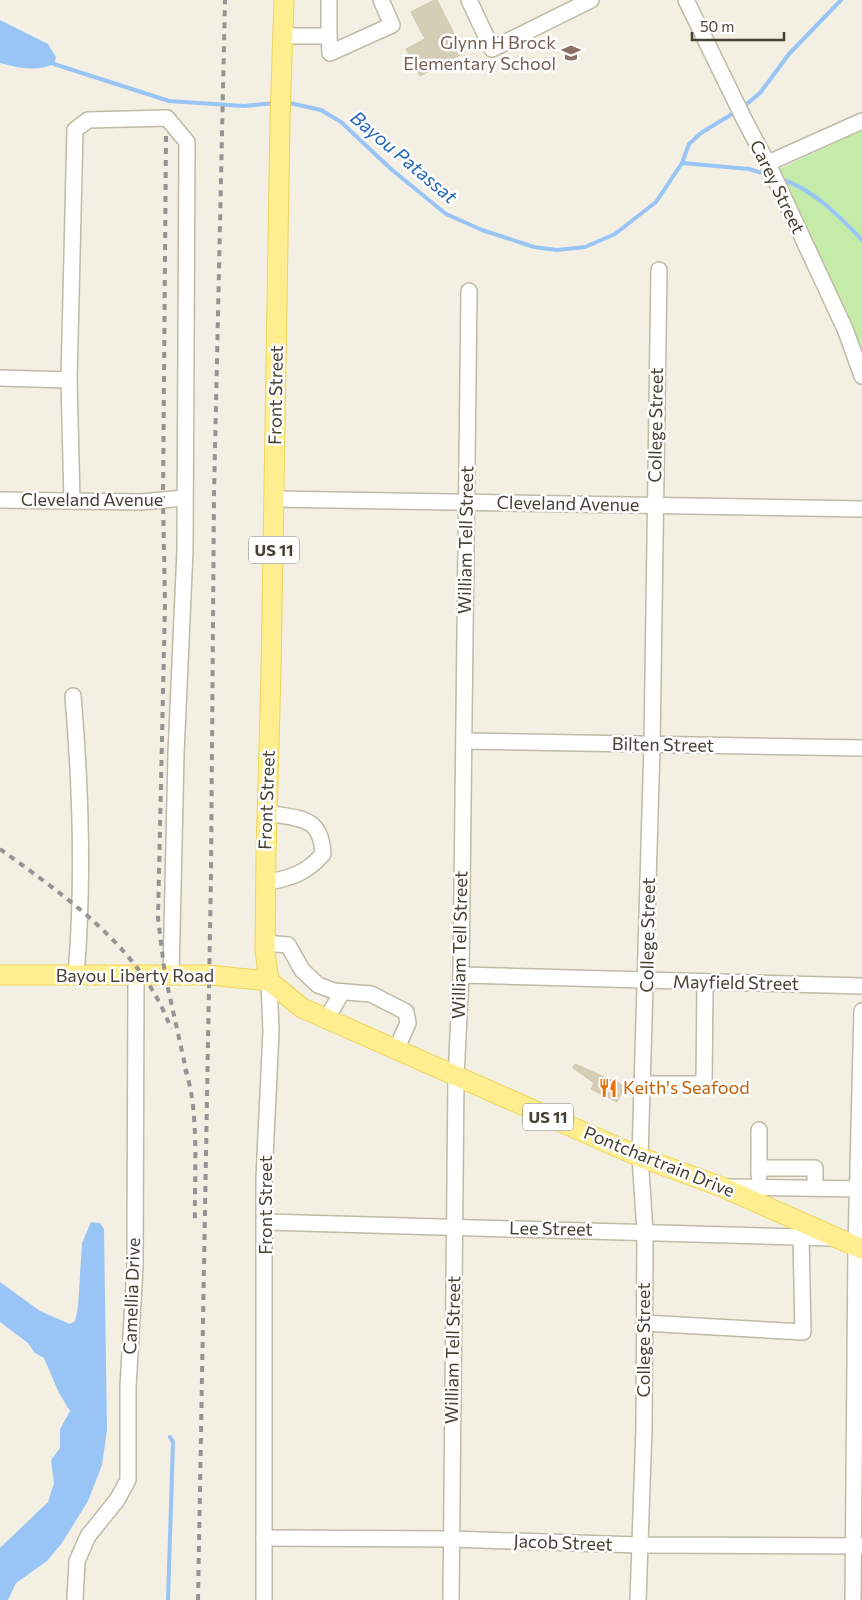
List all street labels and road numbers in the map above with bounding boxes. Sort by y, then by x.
street label: Carey Street [746,136,810,237]
street label: Front Street [263,345,287,445]
street label: College Street [643,367,667,483]
street label: William Tell Street [453,466,477,614]
street label: Cleveland Avenue [21,488,163,510]
street label: Cleveland Avenue [496,491,640,515]
road number: US 11 [249,536,299,564]
street label: Bilten Street [612,732,714,756]
street label: Front Street [253,750,279,850]
street label: William Tell Street [447,871,471,1019]
street label: College Street [635,877,659,993]
street label: Bayou Liberty Road [56,964,214,986]
street label: Mayfield Street [673,970,799,994]
road number: US 11 [523,1104,573,1130]
street label: Pontchartrain Drive [581,1121,738,1201]
street label: Front Street [254,1155,276,1255]
street label: Lee Street [509,1216,593,1240]
street label: Camellia Drive [118,1237,144,1355]
street label: William Tell Street [440,1276,464,1424]
street label: College Street [632,1282,654,1398]
street label: Jacob Street [513,1529,613,1555]

